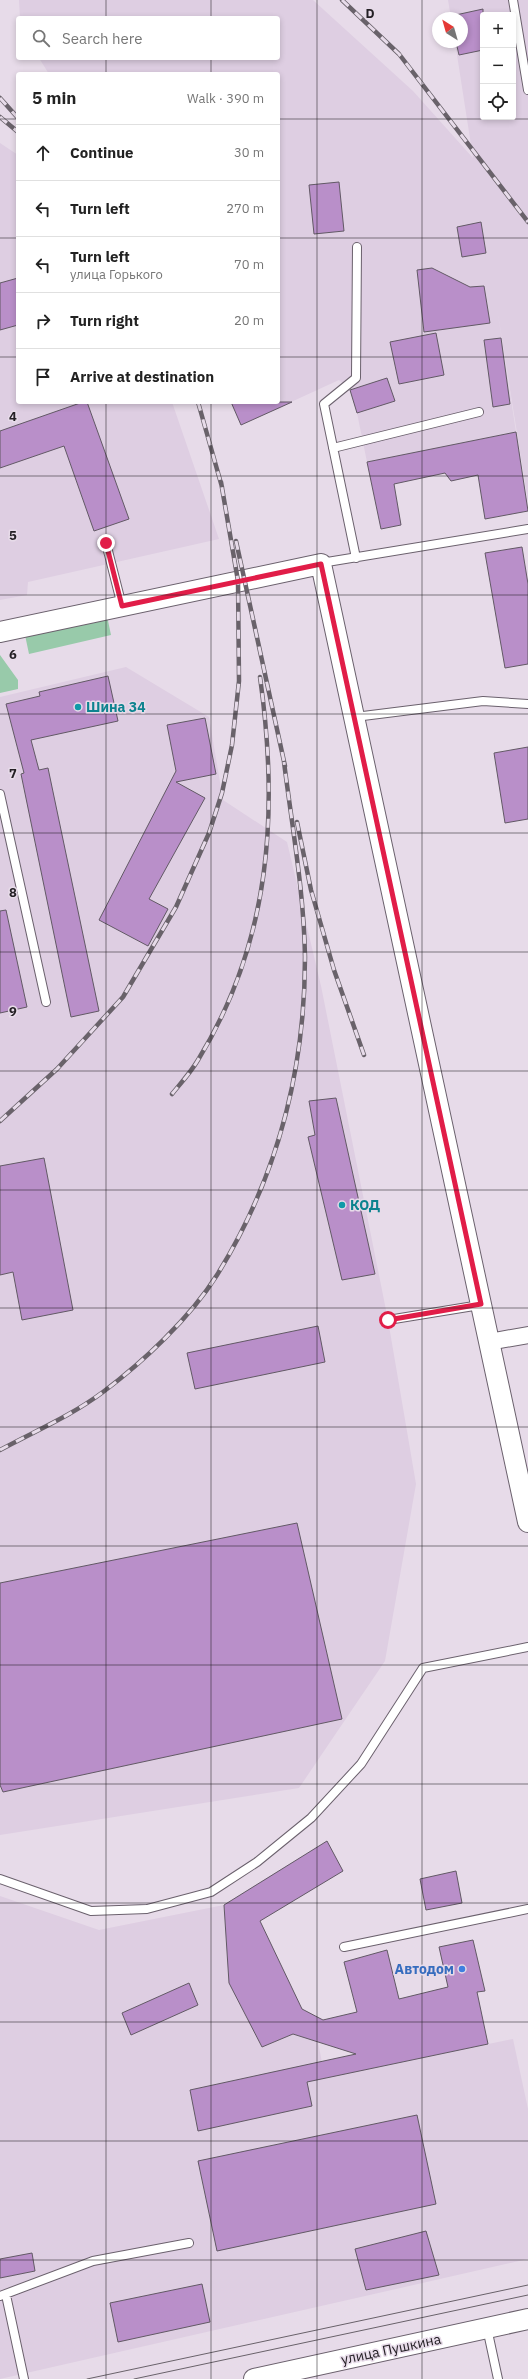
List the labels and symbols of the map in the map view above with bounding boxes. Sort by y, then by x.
text: D [365,5,375,22]
north arrow [432,12,468,48]
text: 4 [9,408,17,425]
text: 5 [9,527,17,544]
route end [97,534,115,552]
text: 6 [9,646,17,663]
place label: Шина 34 [86,698,146,716]
marker: Шина 34 [73,702,83,712]
text: 7 [9,765,17,782]
text: 8 [9,884,17,901]
text: 9 [9,1003,17,1020]
place label: КОД [350,1196,381,1214]
marker: КОД [337,1200,347,1210]
route start [379,1311,397,1329]
place label: Автодом [395,1960,454,1978]
marker: Автодом [457,1964,467,1974]
street label: улица Пушкина [339,2330,443,2368]

